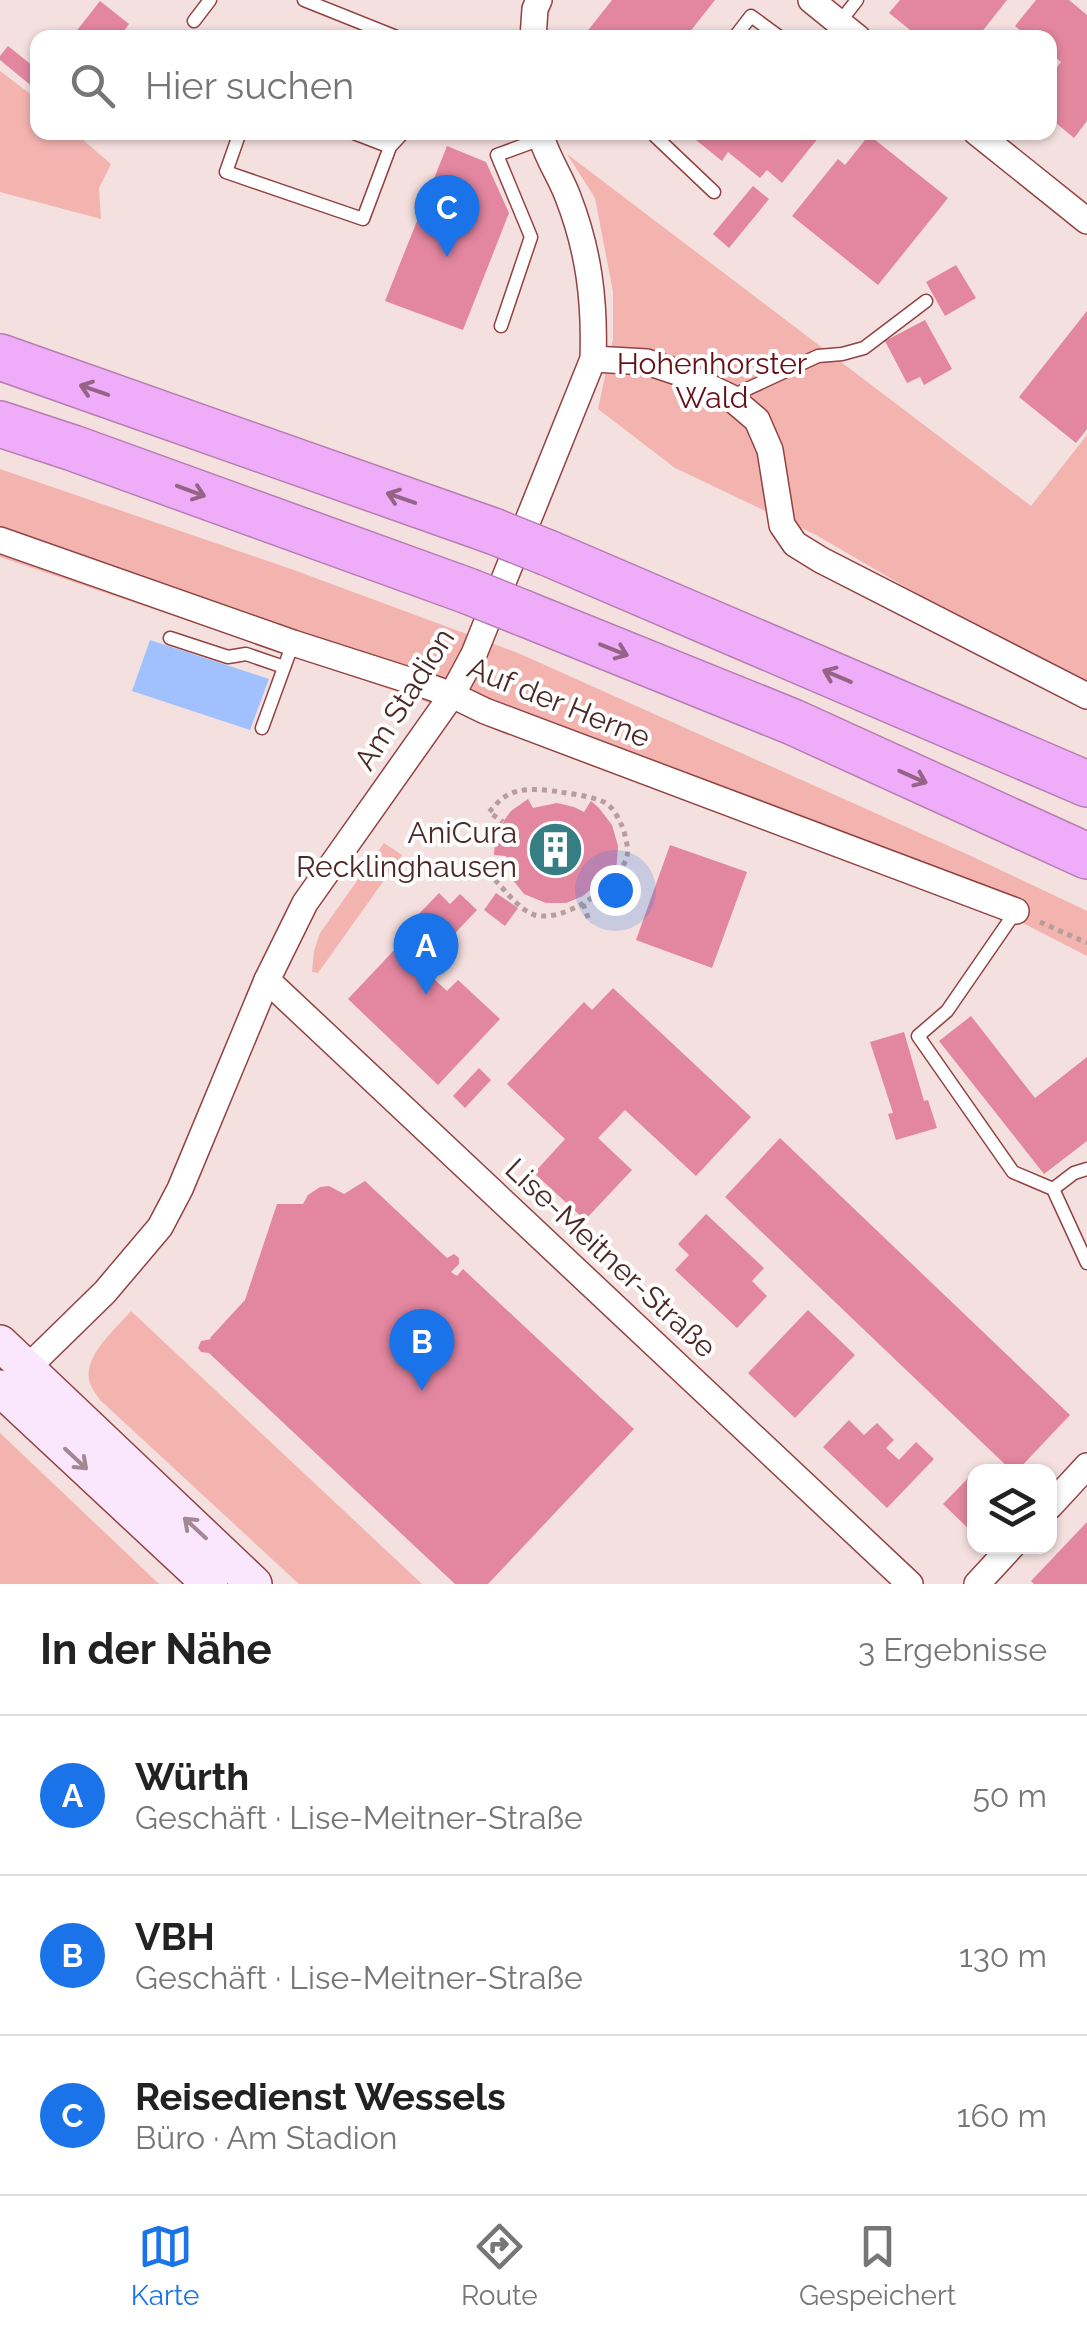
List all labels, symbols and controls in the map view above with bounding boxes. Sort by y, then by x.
search box [30,30,1057,140]
icon: search [65,58,120,113]
text: Hier suchen [145,63,354,108]
pin: C [414,174,480,257]
park label: Hohenhorster Wald [617,346,808,415]
one-way arrow [80,380,111,398]
one-way arrow [175,483,206,501]
one-way arrow [386,488,417,506]
street label: Am Stadion [347,622,461,776]
one-way arrow [598,642,629,660]
street label: Auf der Herne [463,650,655,754]
one-way arrow [822,666,853,684]
one-way arrow [897,769,928,787]
place label: AniCura Recklinghausen [296,815,517,884]
building icon: AniCura Recklinghausen [526,819,586,879]
your location [590,865,641,916]
pin: A [394,912,458,995]
street label: Lise-Meitner-Straße [498,1151,724,1365]
pin: B [390,1308,454,1391]
one-way arrow [63,1447,88,1470]
map controls [967,1464,1057,1554]
button: layers [967,1464,1057,1554]
one-way arrow [183,1517,208,1540]
text: In der Nähe [40,1625,272,1674]
text: 3 Ergebnisse [858,1631,1047,1668]
text: Würth [135,1754,249,1799]
text: A [62,1777,83,1814]
text: 50 m [972,1777,1047,1814]
text: Geschäft · Lise-Meitner-Straße [135,1799,583,1836]
text: VBH [135,1914,215,1959]
text: B [62,1937,83,1974]
text: 130 m [959,1937,1047,1974]
text: Geschäft · Lise-Meitner-Straße [135,1959,583,1996]
text: Reisedienst Wessels [135,2074,506,2119]
text: C [62,2097,83,2134]
text: 160 m [957,2097,1047,2134]
text: Büro · Am Stadion [135,2119,398,2156]
tab: Karte [131,2219,199,2312]
tab: Route [461,2219,538,2312]
tab: Gespeichert [799,2219,956,2312]

